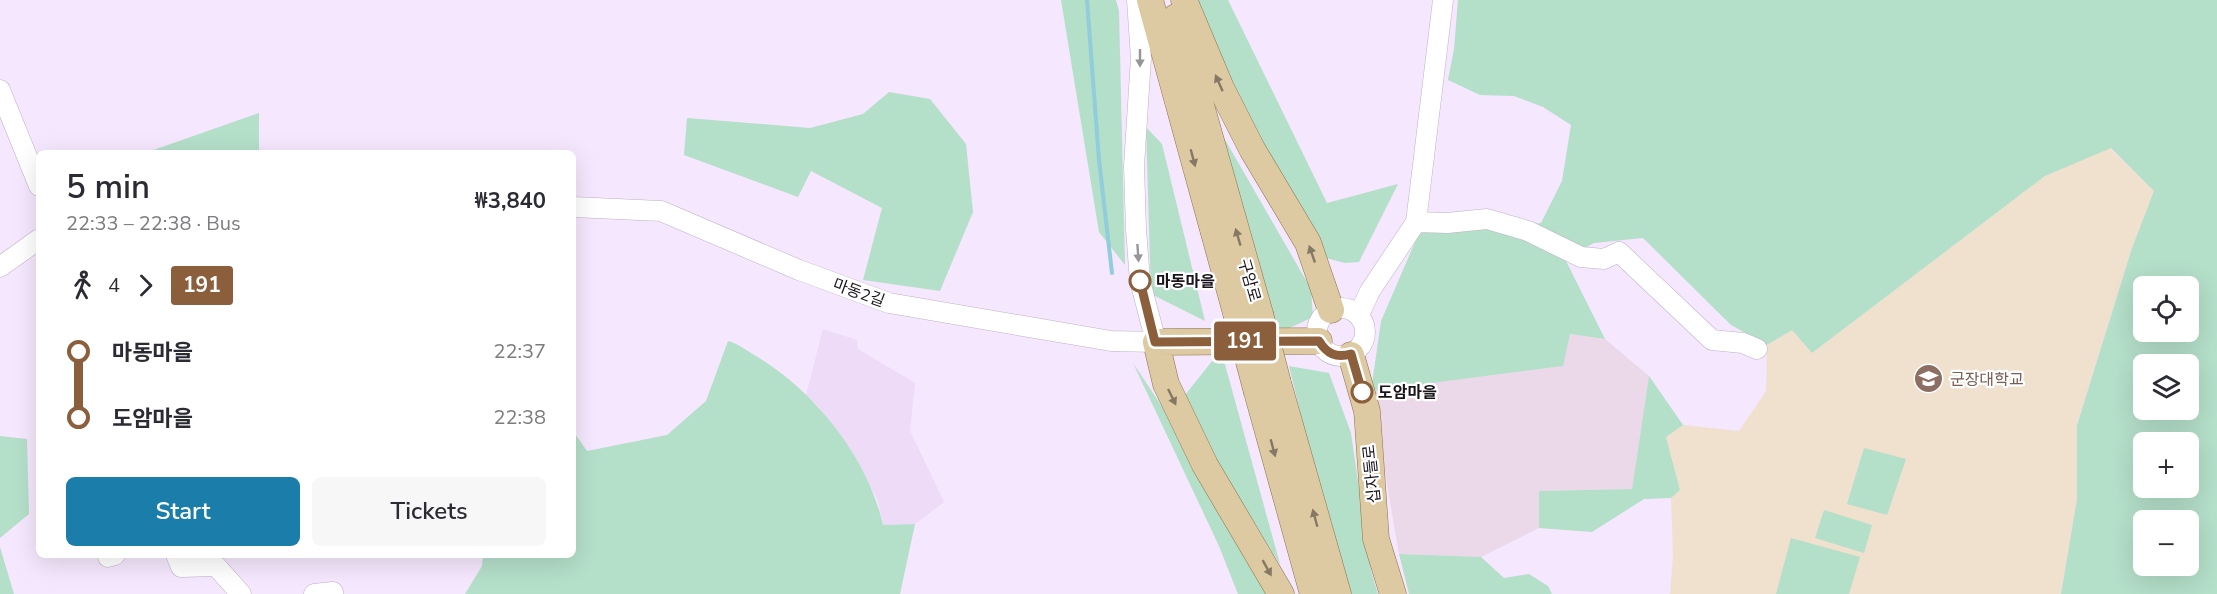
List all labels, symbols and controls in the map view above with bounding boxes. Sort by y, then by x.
one-way arrow [1135,49,1145,68]
one-way arrow [1214,74,1224,92]
one-way arrow [1189,149,1198,167]
text: 5 min [66,165,150,210]
text: ₩3,840 [475,186,546,216]
text: 22:33 – 22:38 · Bus [66,210,241,237]
one-way arrow [1233,228,1243,246]
one-way arrow [1133,244,1143,263]
one-way arrow [1307,245,1316,263]
street label: 구암로 [1232,256,1266,305]
icon: walk [66,269,99,302]
icon: forward [129,269,162,302]
marker: 마동마을 [1129,270,1151,292]
text: 191 [183,271,221,299]
place label: 마동마을 [1156,271,1215,293]
text: 4 [108,272,120,299]
street label: 마동2길 [830,273,888,312]
map controls [2133,276,2199,576]
button: locate [2133,276,2199,342]
line badge: 191 [1210,322,1280,360]
text: 191 [1226,327,1264,355]
text: 마동마을 [112,338,193,368]
text: 22:37 [493,338,546,365]
button: layers [2133,354,2199,420]
school or university icon: 군장대학교 [1913,363,1945,395]
place label: 군장대학교 [1950,369,2024,391]
marker: 도암마을 [1351,381,1373,403]
place label: 도암마을 [1378,382,1437,404]
one-way arrow [1168,389,1177,406]
text: 도암마을 [112,404,193,434]
text: 22:38 [493,404,546,431]
button: + [2133,432,2199,498]
one-way arrow [1269,439,1278,457]
street label: 십자들로 [1358,443,1386,504]
button: Start [66,477,300,546]
button: Tickets [312,477,546,546]
one-way arrow [1310,509,1319,527]
button: − [2133,510,2199,576]
one-way arrow [1262,559,1272,576]

